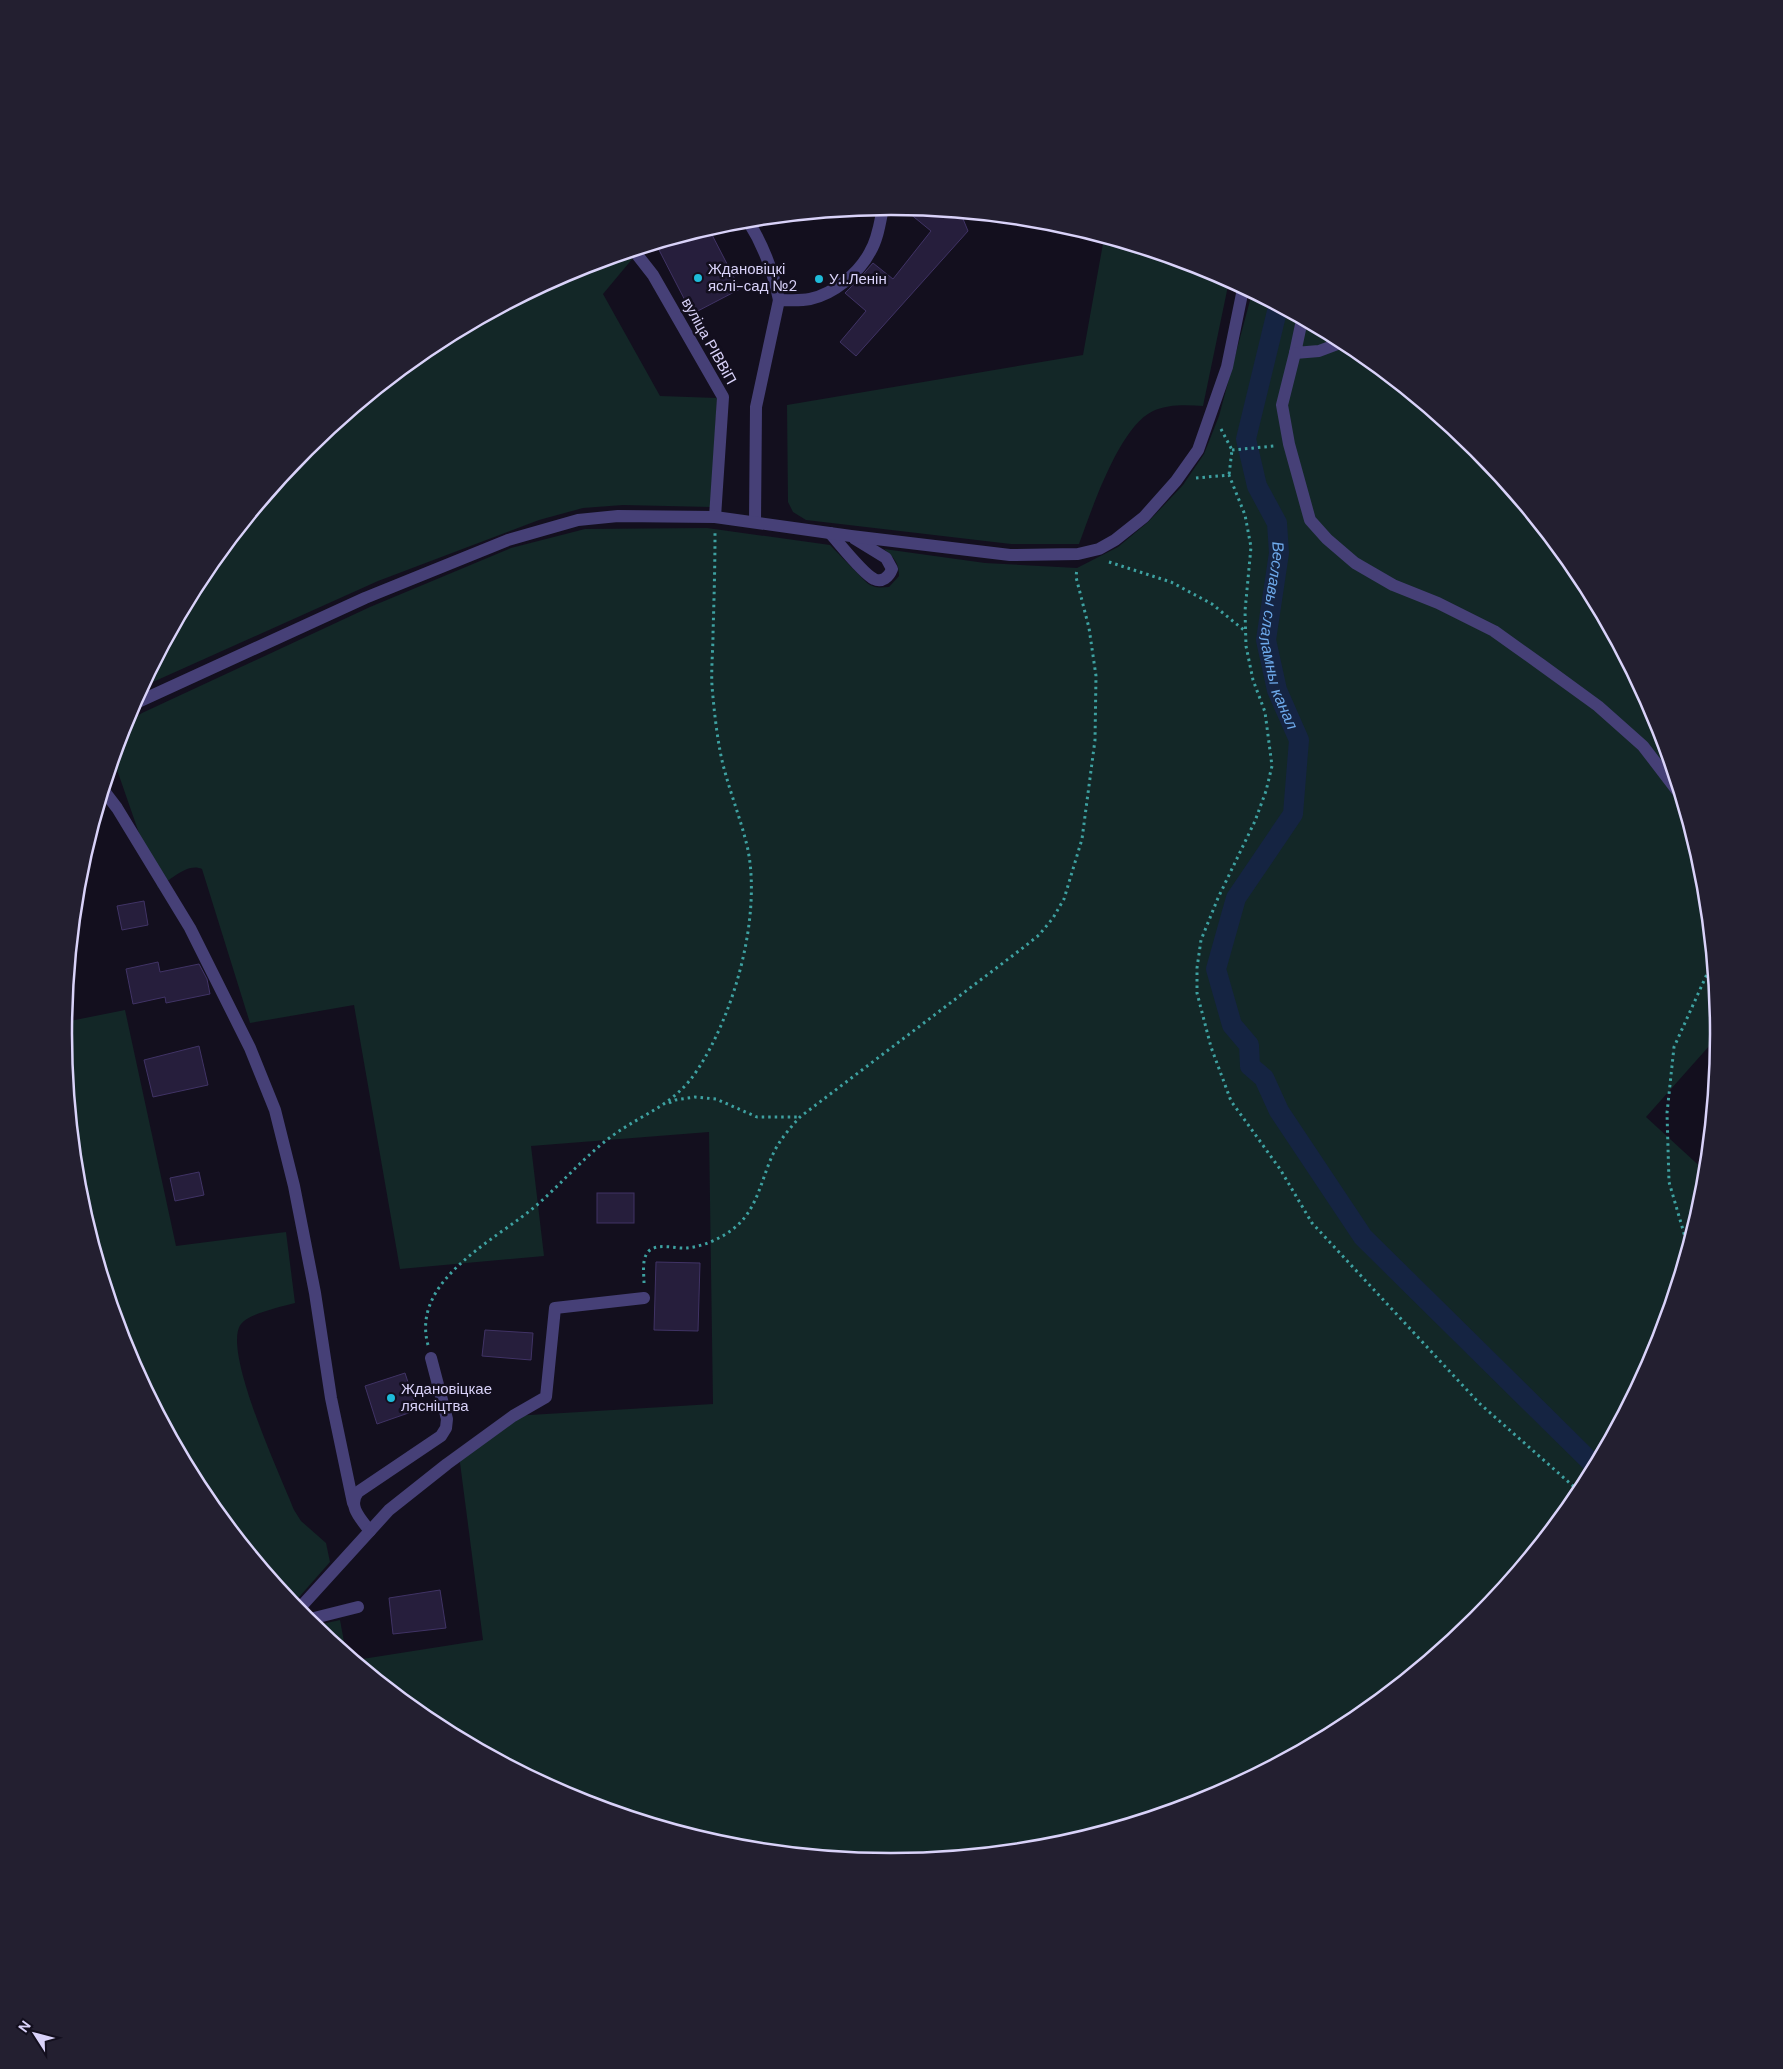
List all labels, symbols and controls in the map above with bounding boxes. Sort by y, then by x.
place label: Ждановіцкі яслі-сад №2 [708,259,797,296]
place label: У.І.Ленін [829,269,887,289]
marker: Ждановіцкі яслі-сад №2 [692,272,704,284]
marker: У.І.Ленін [813,273,825,285]
street label: вуліца РІВВіП [677,294,741,388]
water label: Веславы слаламны канал [1254,541,1303,733]
place label: Ждановіцкае лясніцтва [401,1379,492,1416]
marker: Ждановіцкае лясніцтва [385,1392,397,1404]
north arrow [10,2009,60,2059]
text: N [14,2017,35,2036]

